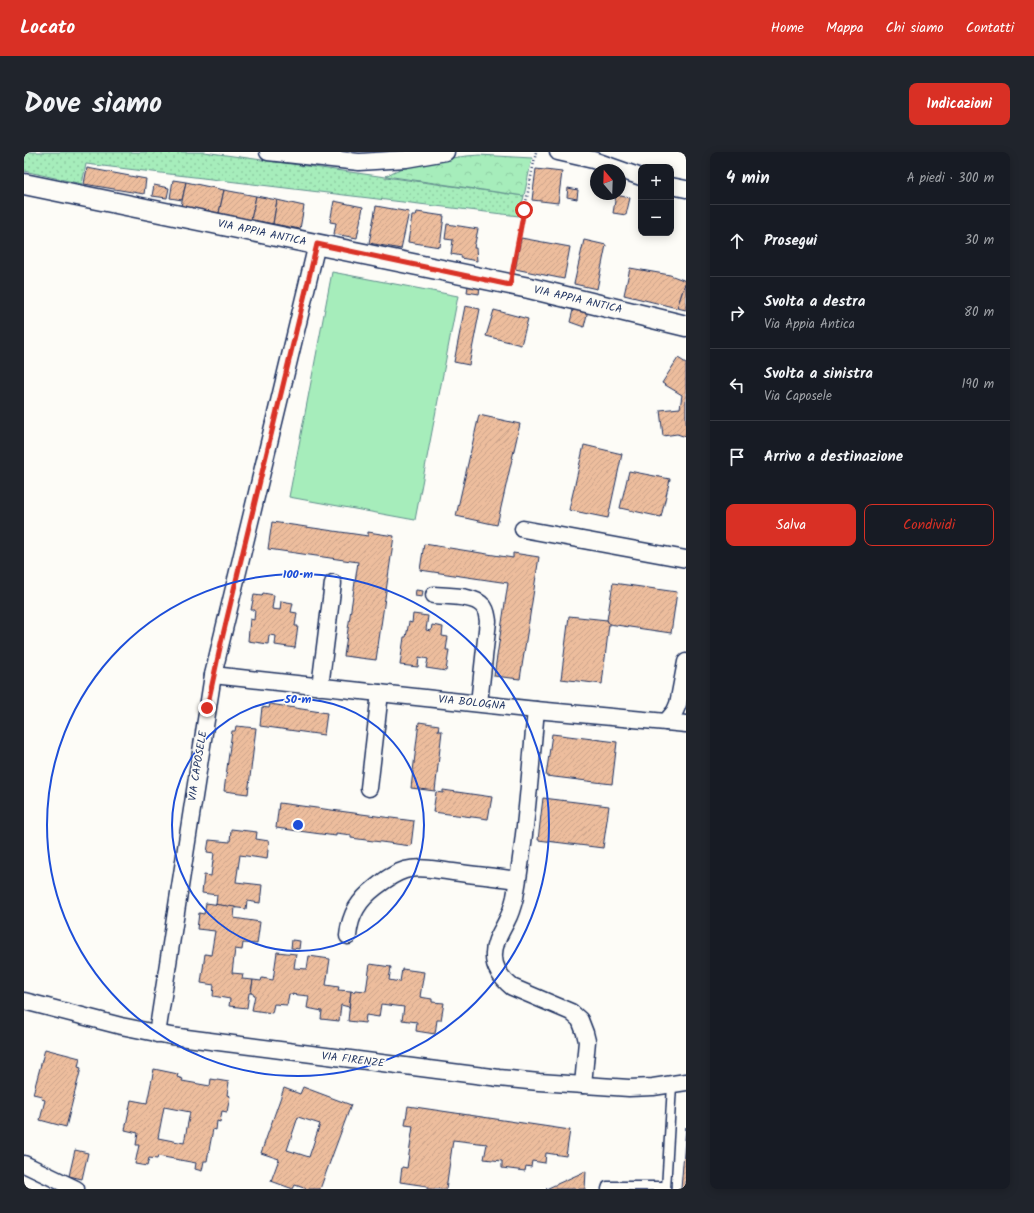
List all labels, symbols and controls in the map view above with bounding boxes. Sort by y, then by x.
text: Locato [20,13,75,43]
text: Home [771,17,804,39]
text: Mappa [826,17,863,39]
text: Chi siamo [885,17,944,39]
text: Contatti [966,17,1014,39]
text: Dove siamo [24,82,162,127]
button: Indicazioni [909,83,1010,125]
north arrow [590,164,626,200]
map controls [638,164,674,236]
button: + [638,164,674,200]
text: 4 min [726,165,770,192]
text: A piedi · 300 m [907,168,994,189]
button: − [638,200,674,236]
route start [515,201,533,219]
street label: VIA APPIA ANTICA [216,215,308,251]
text: Prosegui [764,229,817,253]
icon: ahead [726,230,748,252]
text: 30 m [965,230,994,251]
street label: VIA APPIA ANTICA [532,281,624,319]
text: Svolta a destra [764,290,865,314]
icon: right [726,302,748,324]
text: 80 m [964,302,994,323]
text: Via Appia Antica [764,314,855,335]
text: Svolta a sinistra [764,362,873,386]
icon: left [726,374,748,396]
text: 190 m [962,374,994,395]
text: Via Caposele [764,386,832,407]
text: Arrivo a destinazione [764,445,903,469]
icon: arrive [726,446,748,468]
button: Salva [726,504,856,546]
button: Condividi [864,504,994,546]
text: 100 m [283,565,313,584]
text: 50 m [284,690,312,709]
street label: VIA BOLOGNA [437,691,507,716]
route end [198,699,216,717]
street label: VIA CAPOSELE [184,729,213,803]
centre of rings [291,818,305,832]
street label: VIA FIRENZE [321,1047,386,1073]

